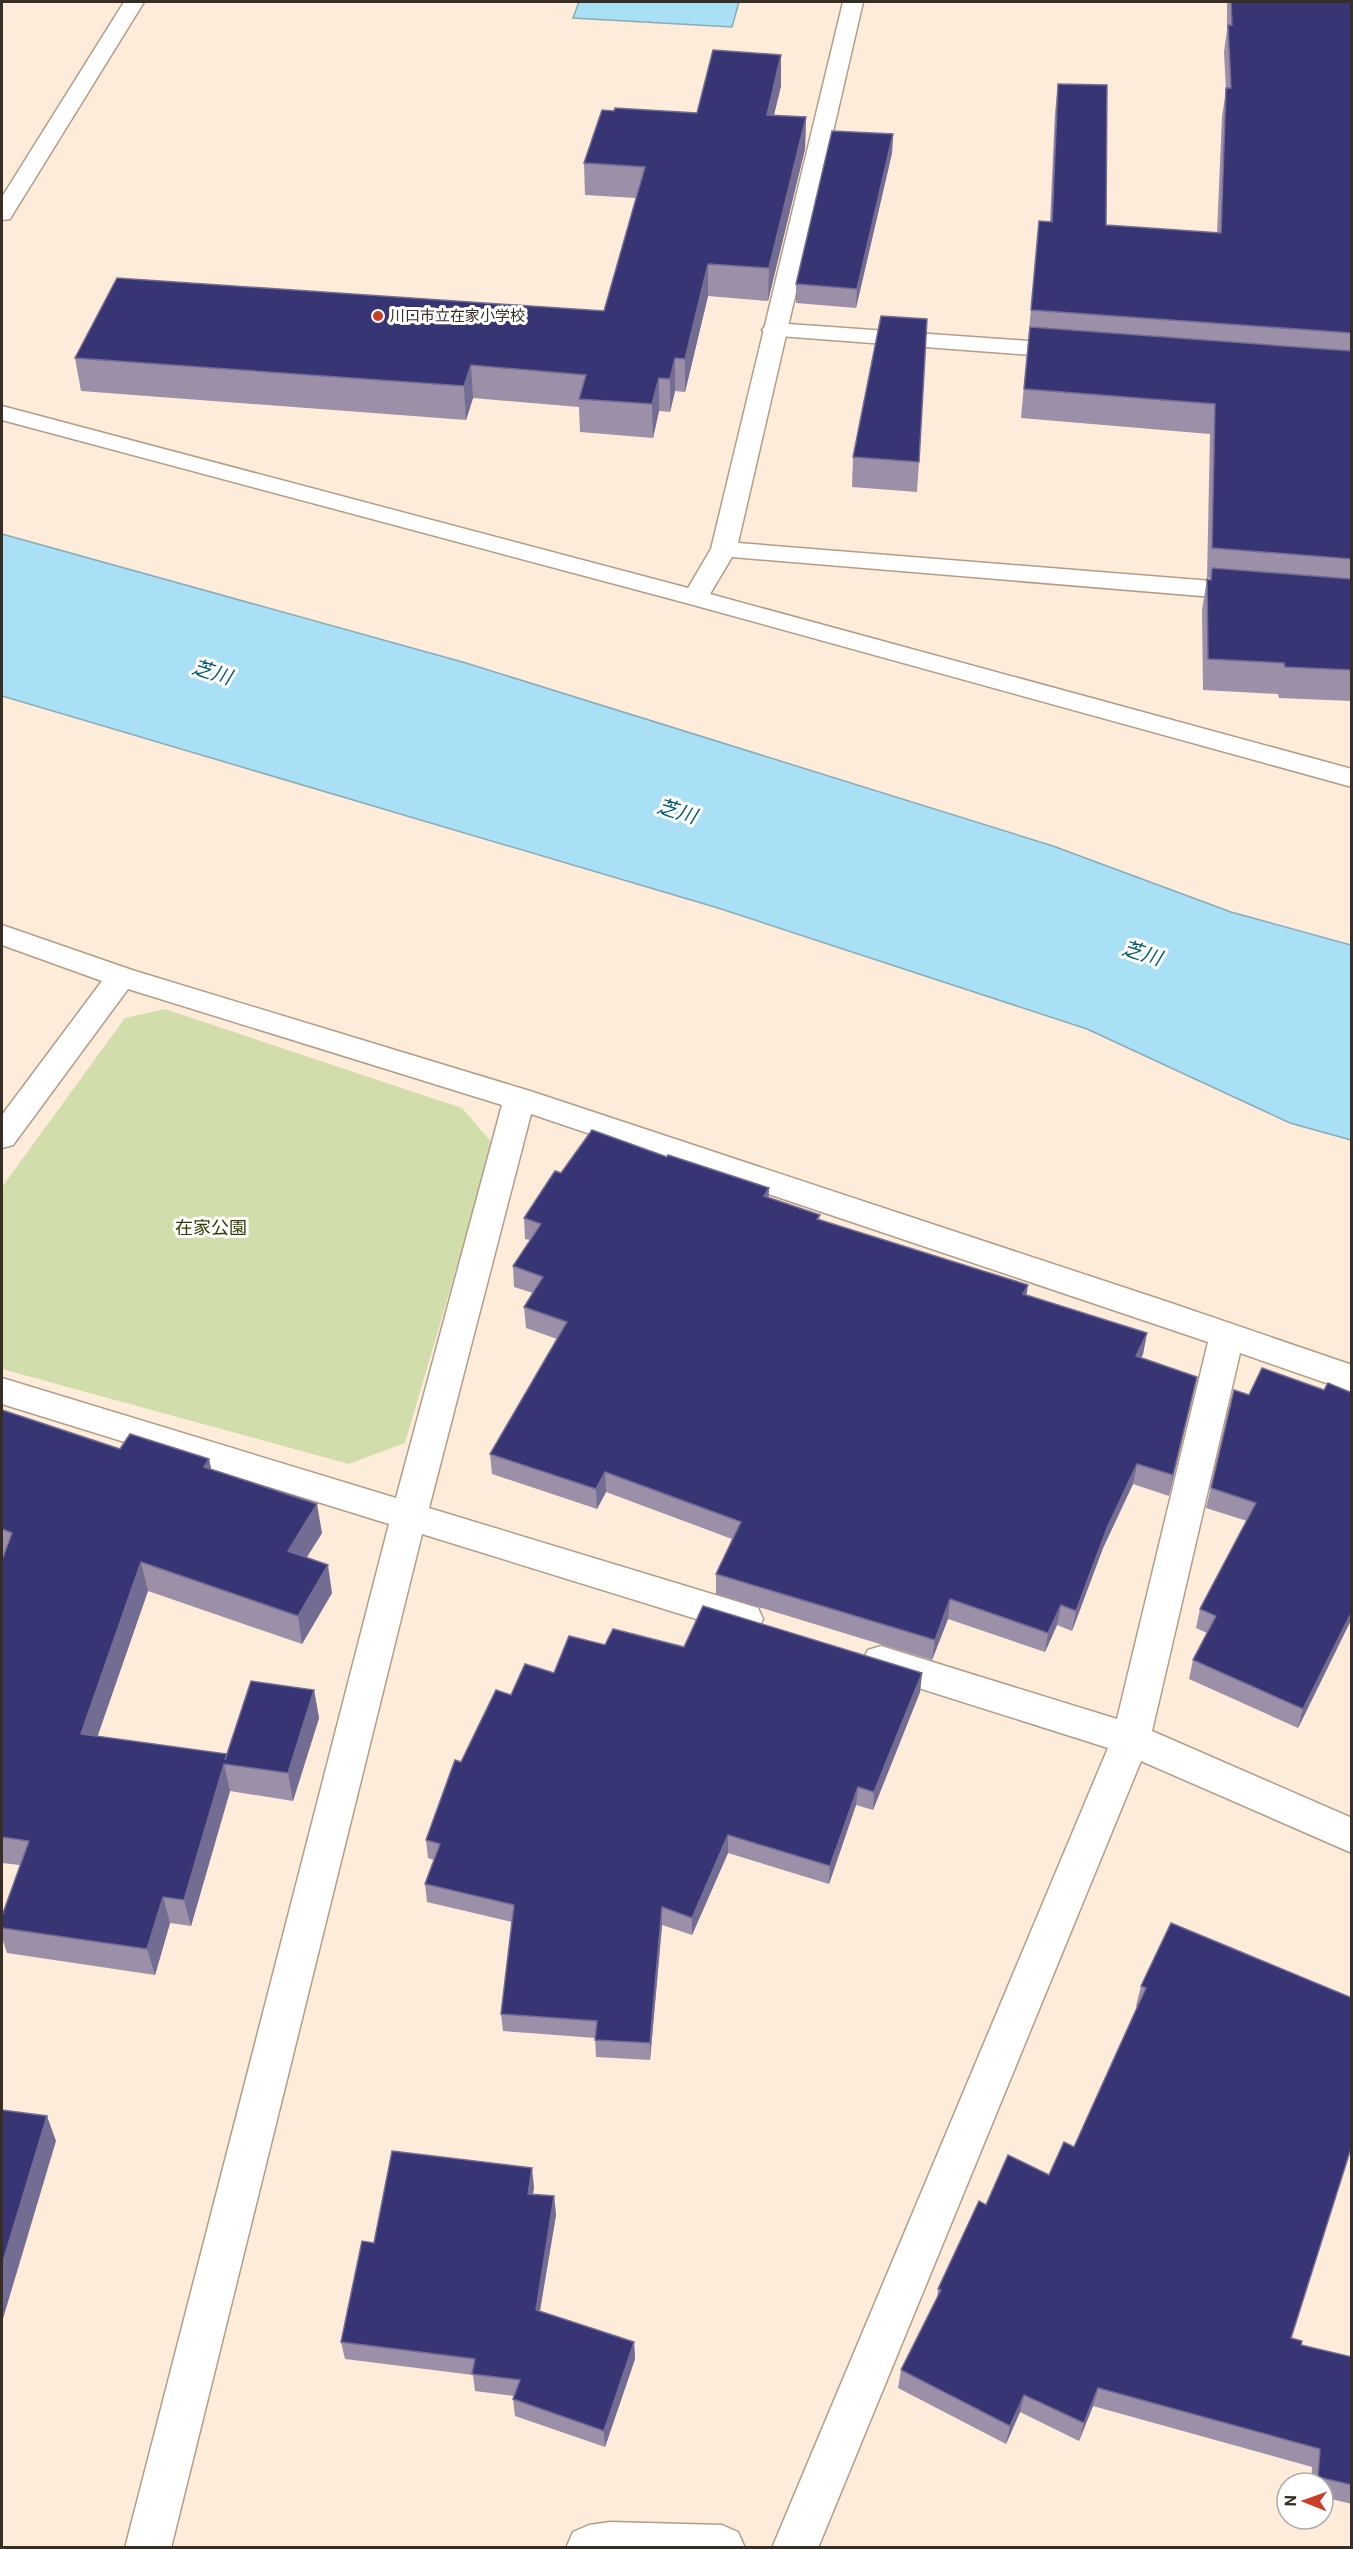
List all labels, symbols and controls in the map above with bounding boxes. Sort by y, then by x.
place label: 川口市立在家小学校 [390,307,525,325]
marker: 川口市立在家小学校 [371,309,385,323]
water label: 芝川 [189,655,237,690]
water label: 芝川 [654,794,702,829]
water label: 芝川 [1119,936,1167,971]
park label: 在家公園 [175,1217,247,1238]
north arrow [1275,2471,1335,2531]
text: N [1281,2495,1300,2507]

